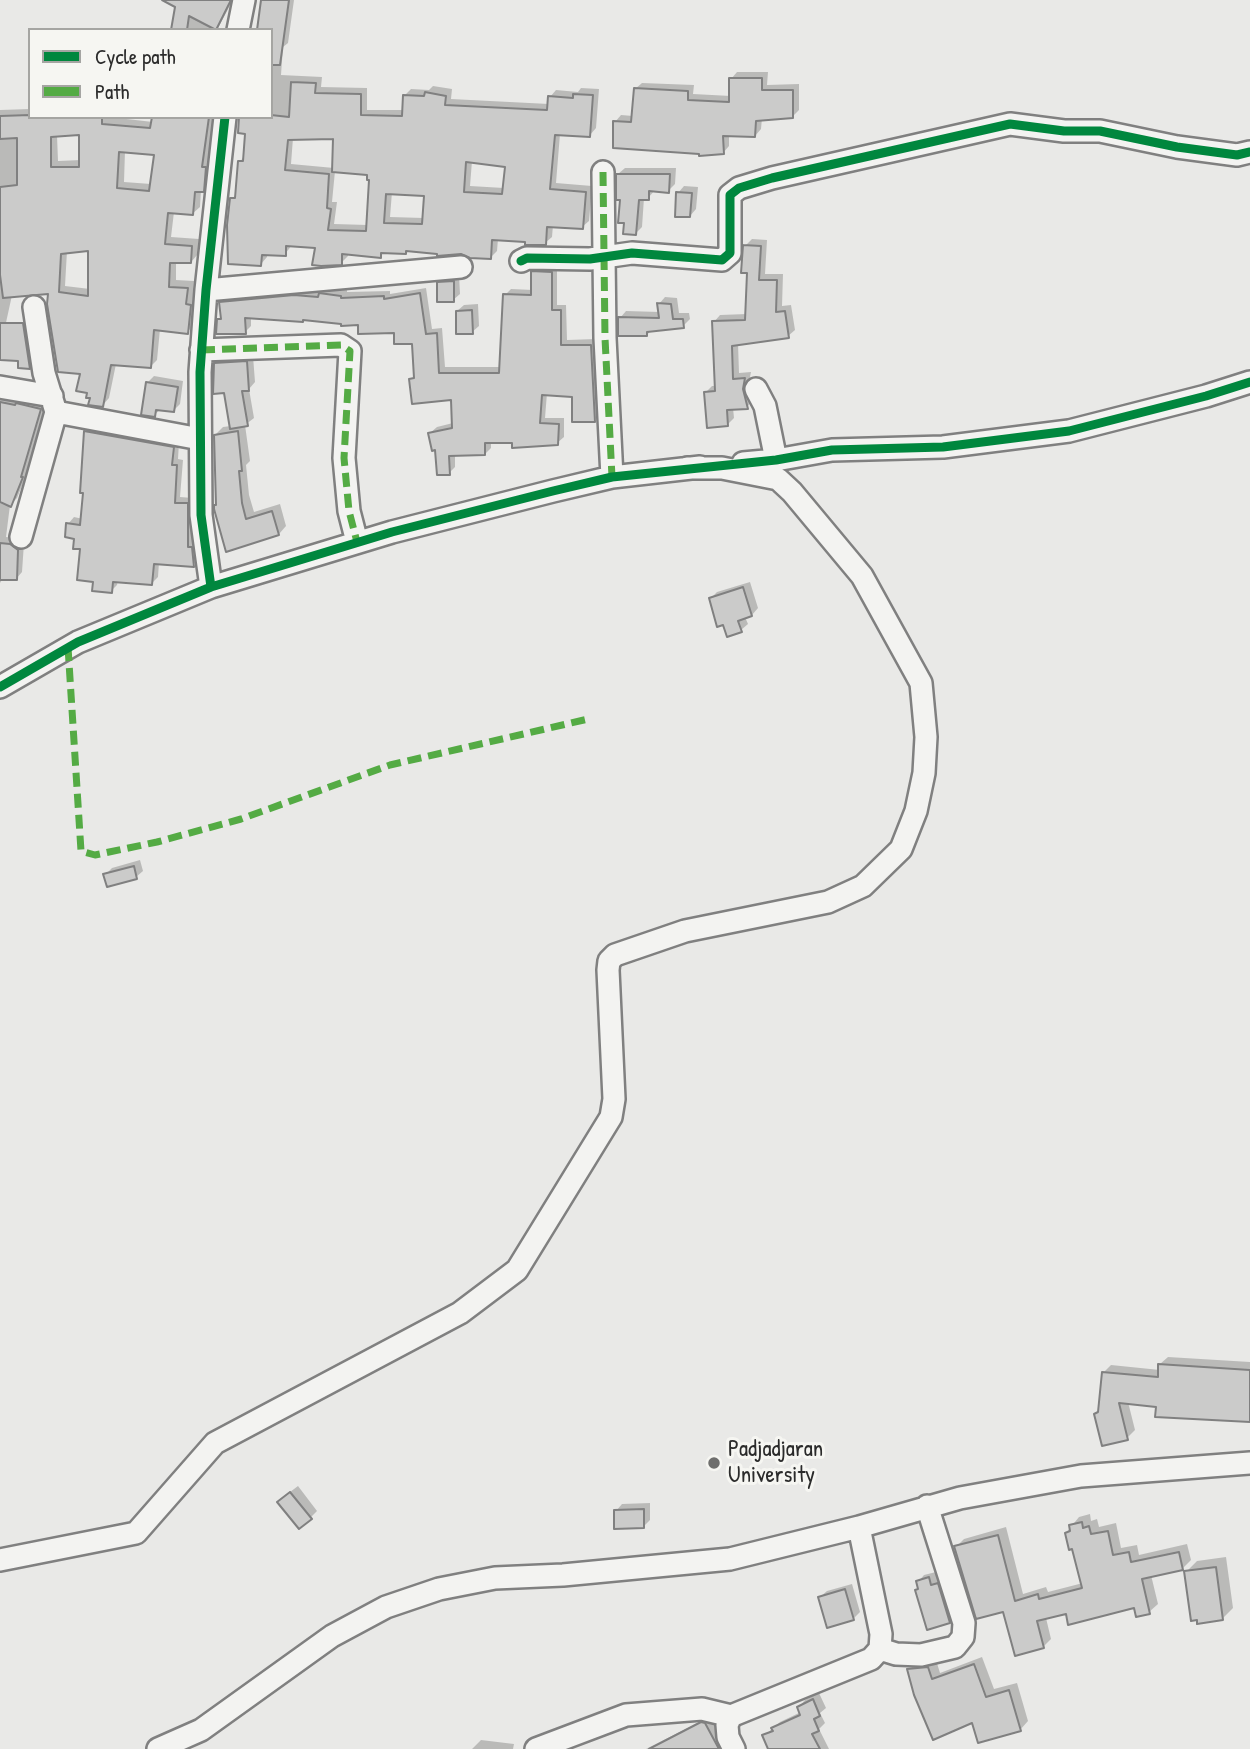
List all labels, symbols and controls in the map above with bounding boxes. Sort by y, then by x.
legend [28,28,273,119]
text: Cycle path [95,42,176,71]
text: Path [95,77,129,106]
place label: Padjadjaran University [728,1436,823,1490]
marker: Padjadjaran University [706,1455,722,1471]

